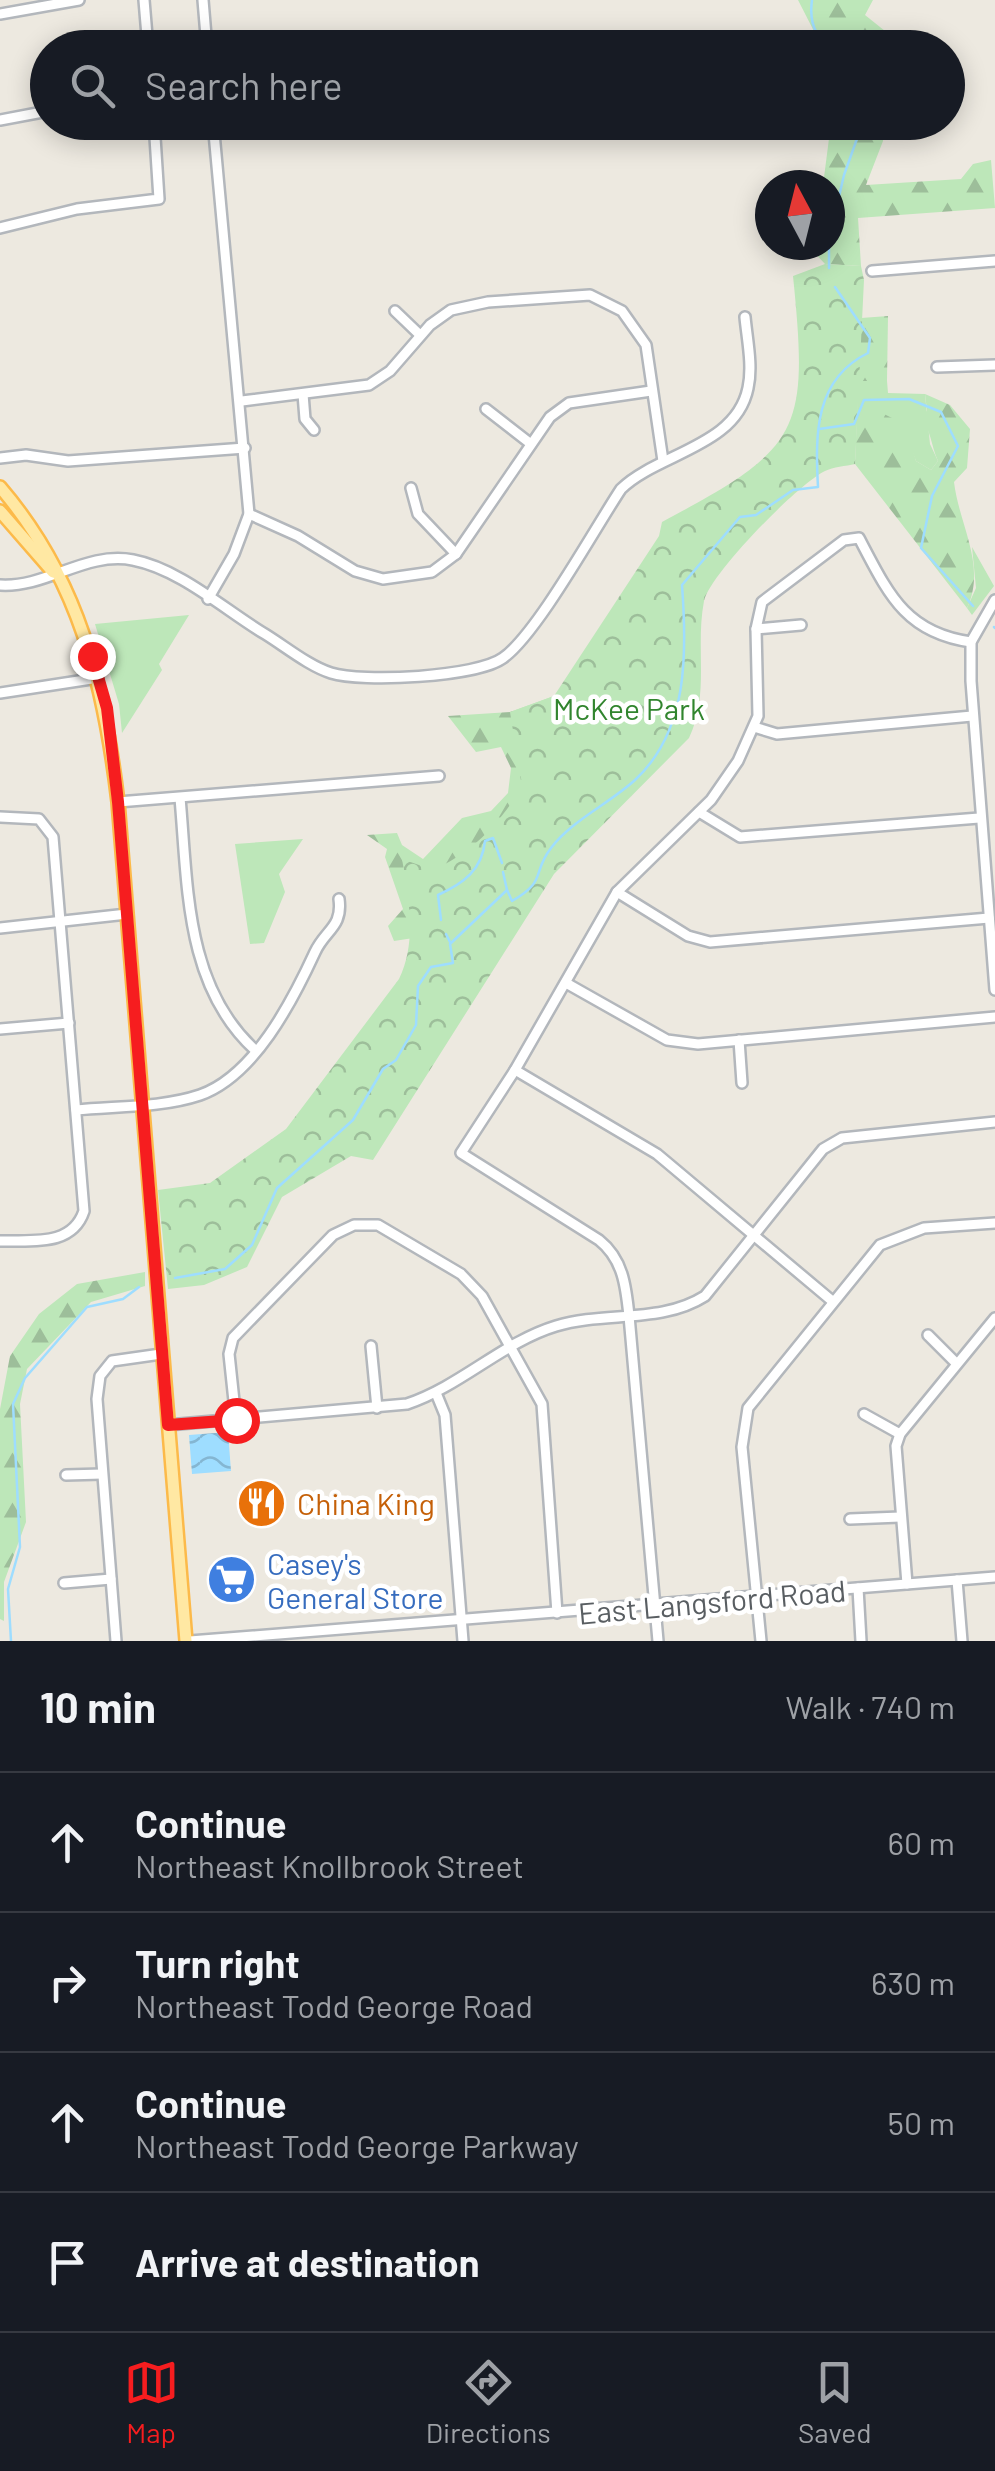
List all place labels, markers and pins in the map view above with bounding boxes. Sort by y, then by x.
restaurant icon: China King [236,1477,288,1529]
place label: China King [297,1485,435,1521]
place label: Casey's General Store [267,1545,444,1615]
supermarket icon: Casey's General Store [206,1554,258,1606]

